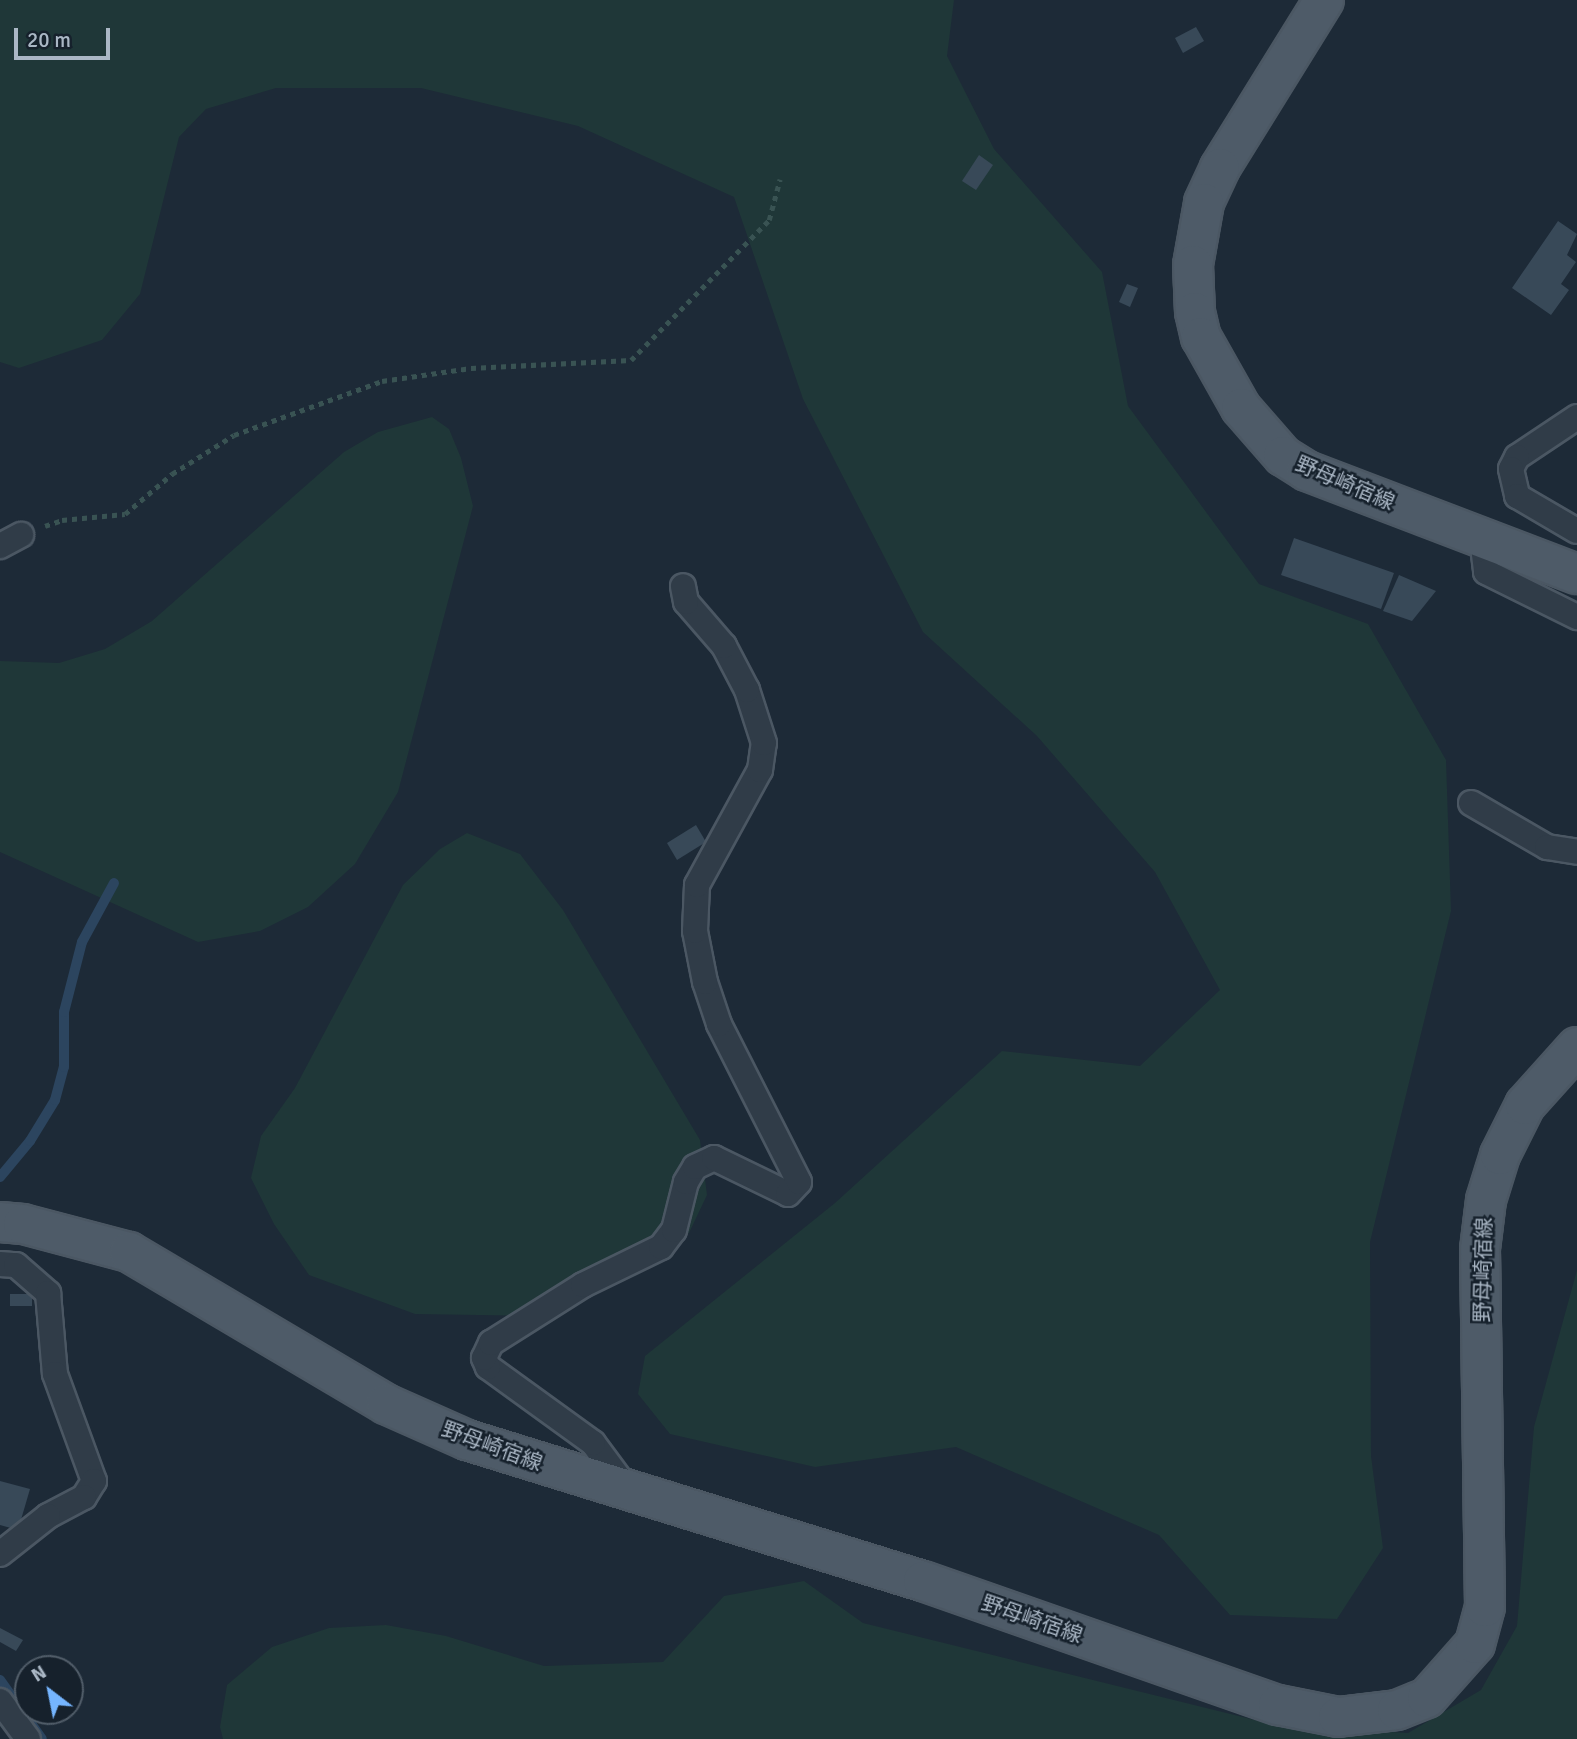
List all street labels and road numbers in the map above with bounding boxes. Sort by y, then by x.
street label: 野母崎宿線 [1292,451,1398,515]
street label: 野母崎宿線 [1469,1217,1497,1323]
street label: 野母崎宿線 [438,1416,546,1476]
street label: 野母崎宿線 [978,1590,1086,1648]

